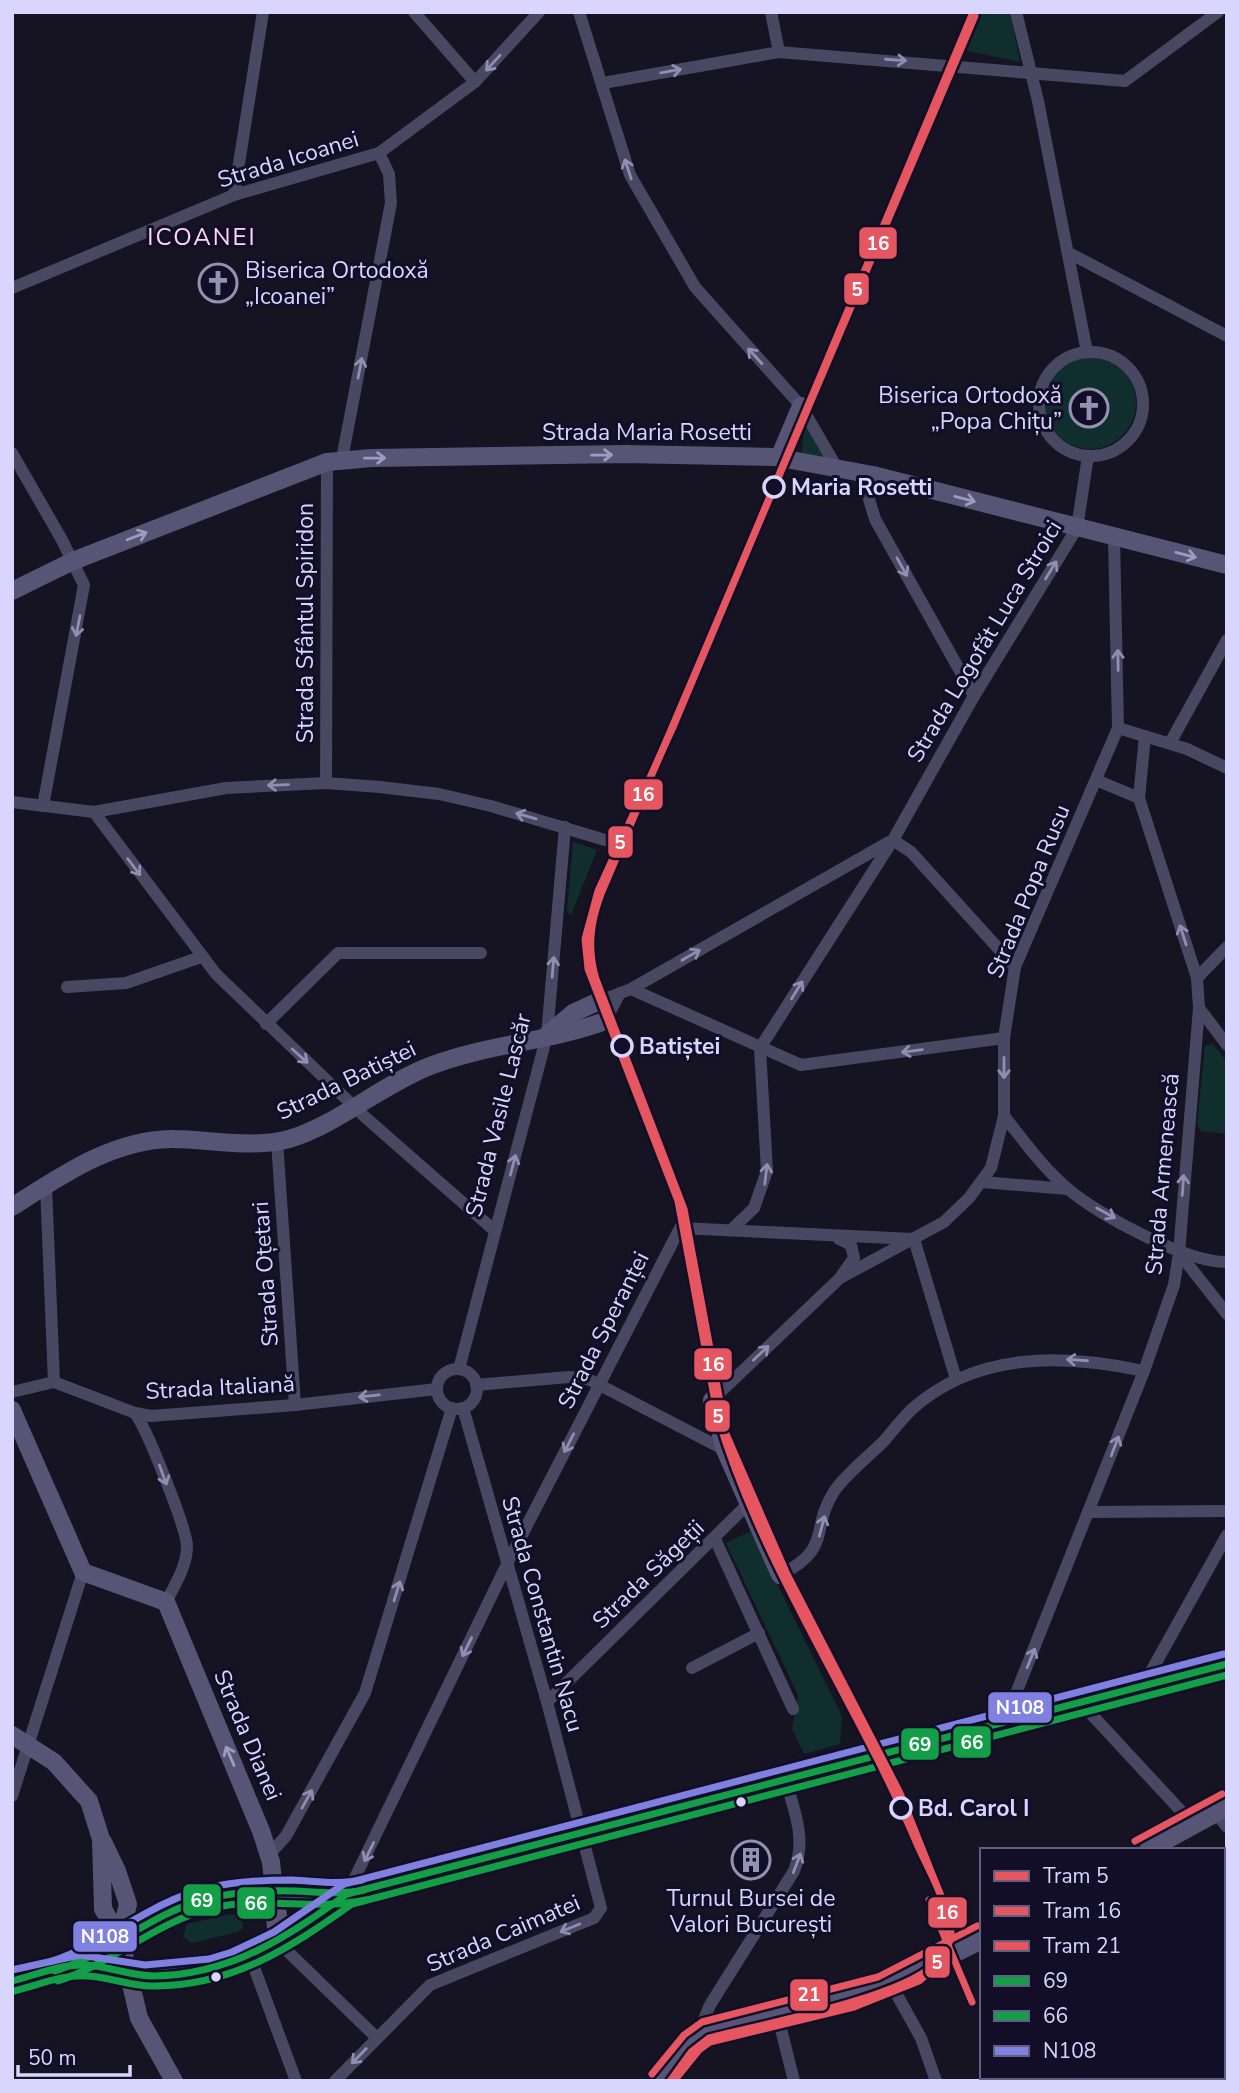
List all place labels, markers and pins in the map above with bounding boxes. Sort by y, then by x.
place label: Biserica Ortodoxă „Icoanei” [245,255,429,312]
church icon: Biserica Ortodoxă „Icoanei” [197,262,239,304]
place label: Biserica Ortodoxă „Popa Chițu” [878,380,1062,437]
church icon: Biserica Ortodoxă „Popa Chițu” [1068,387,1110,429]
place label: Maria Rosetti [791,472,932,503]
marker: Maria Rosetti [763,476,785,498]
place label: Batiștei [639,1031,720,1062]
marker: Batiștei [611,1035,633,1057]
place label: Bd. Carol I [918,1793,1029,1824]
unlabelled marker [734,1795,748,1809]
marker: Bd. Carol I [890,1797,912,1819]
building icon: Turnul Bursei de Valori București [730,1839,772,1881]
place label: Turnul Bursei de Valori București [667,1883,835,1940]
unlabelled marker [209,1970,223,1984]

